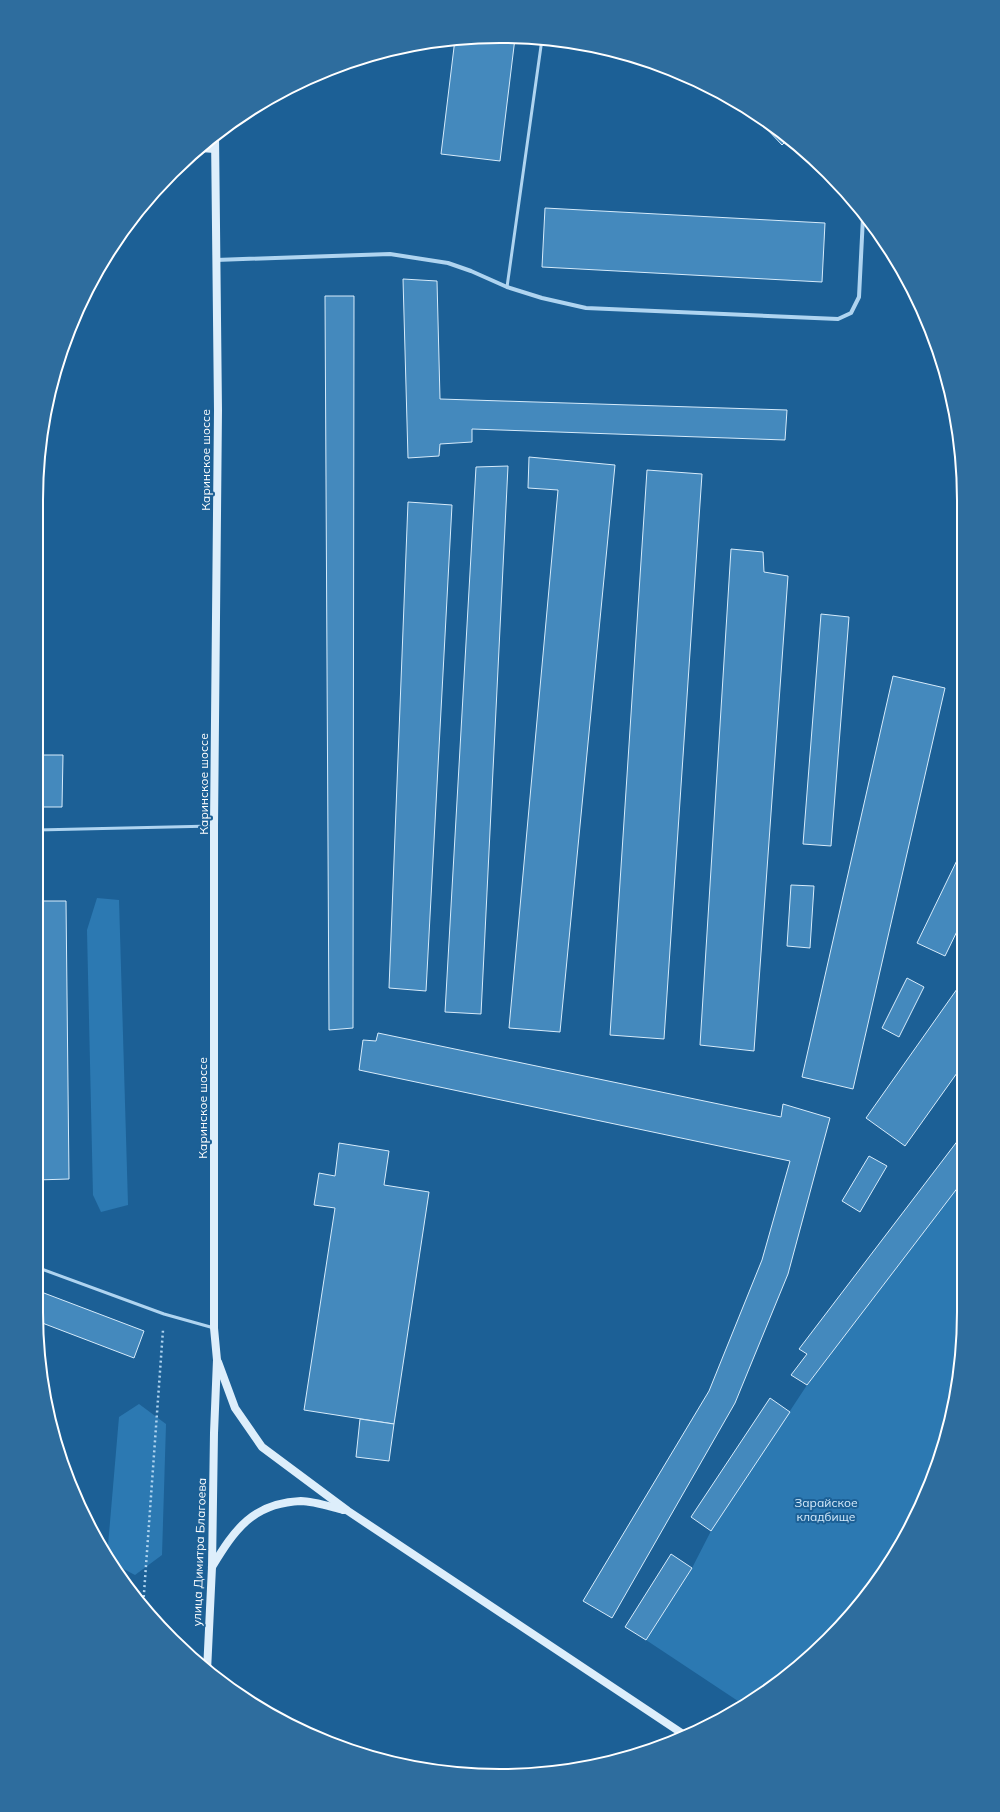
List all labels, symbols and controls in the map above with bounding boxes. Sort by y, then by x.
street label: Каринское шоссе [198,409,213,511]
street label: Каринское шоссе [196,733,211,835]
street label: Каринское шоссе [195,1057,210,1159]
street label: улица Димитра Благоева [189,1477,209,1627]
park label: Зарайское кладбище [794,1495,858,1524]

